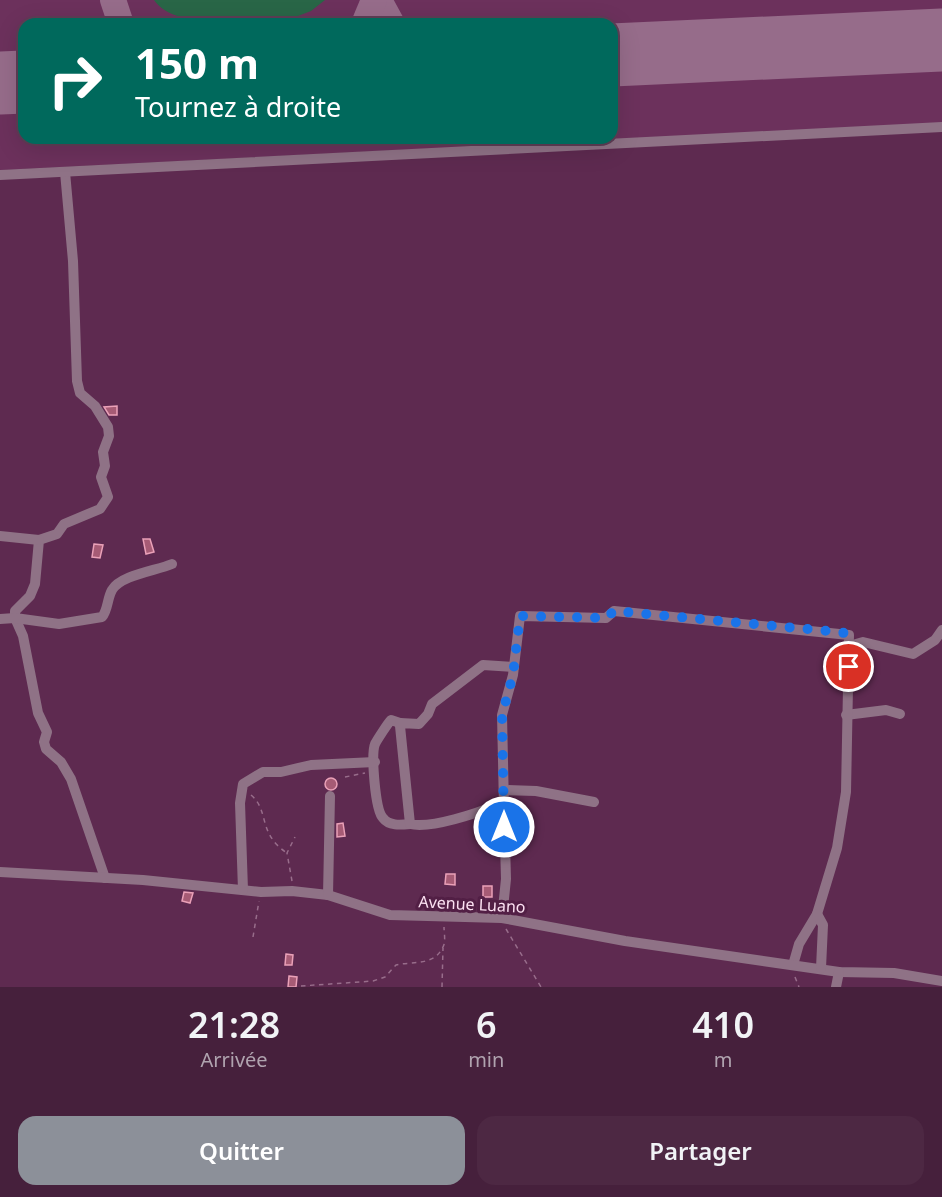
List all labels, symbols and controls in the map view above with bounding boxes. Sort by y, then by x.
text: 150 m [135,34,259,91]
icon: right [36,42,114,120]
text: Tournez à droite [135,88,341,125]
pin [823,641,874,692]
icon: arrive [832,650,865,683]
position arrow [472,795,536,859]
street label: Avenue Luano [418,890,526,918]
text: 21:28 [188,1000,280,1049]
text: 6 [476,1000,497,1049]
text: 410 [692,1000,754,1049]
text: Arrivée [200,1046,268,1073]
text: min [468,1046,504,1073]
text: m [714,1046,733,1073]
button: Quitter [18,1116,465,1185]
button: Partager [477,1116,924,1185]

